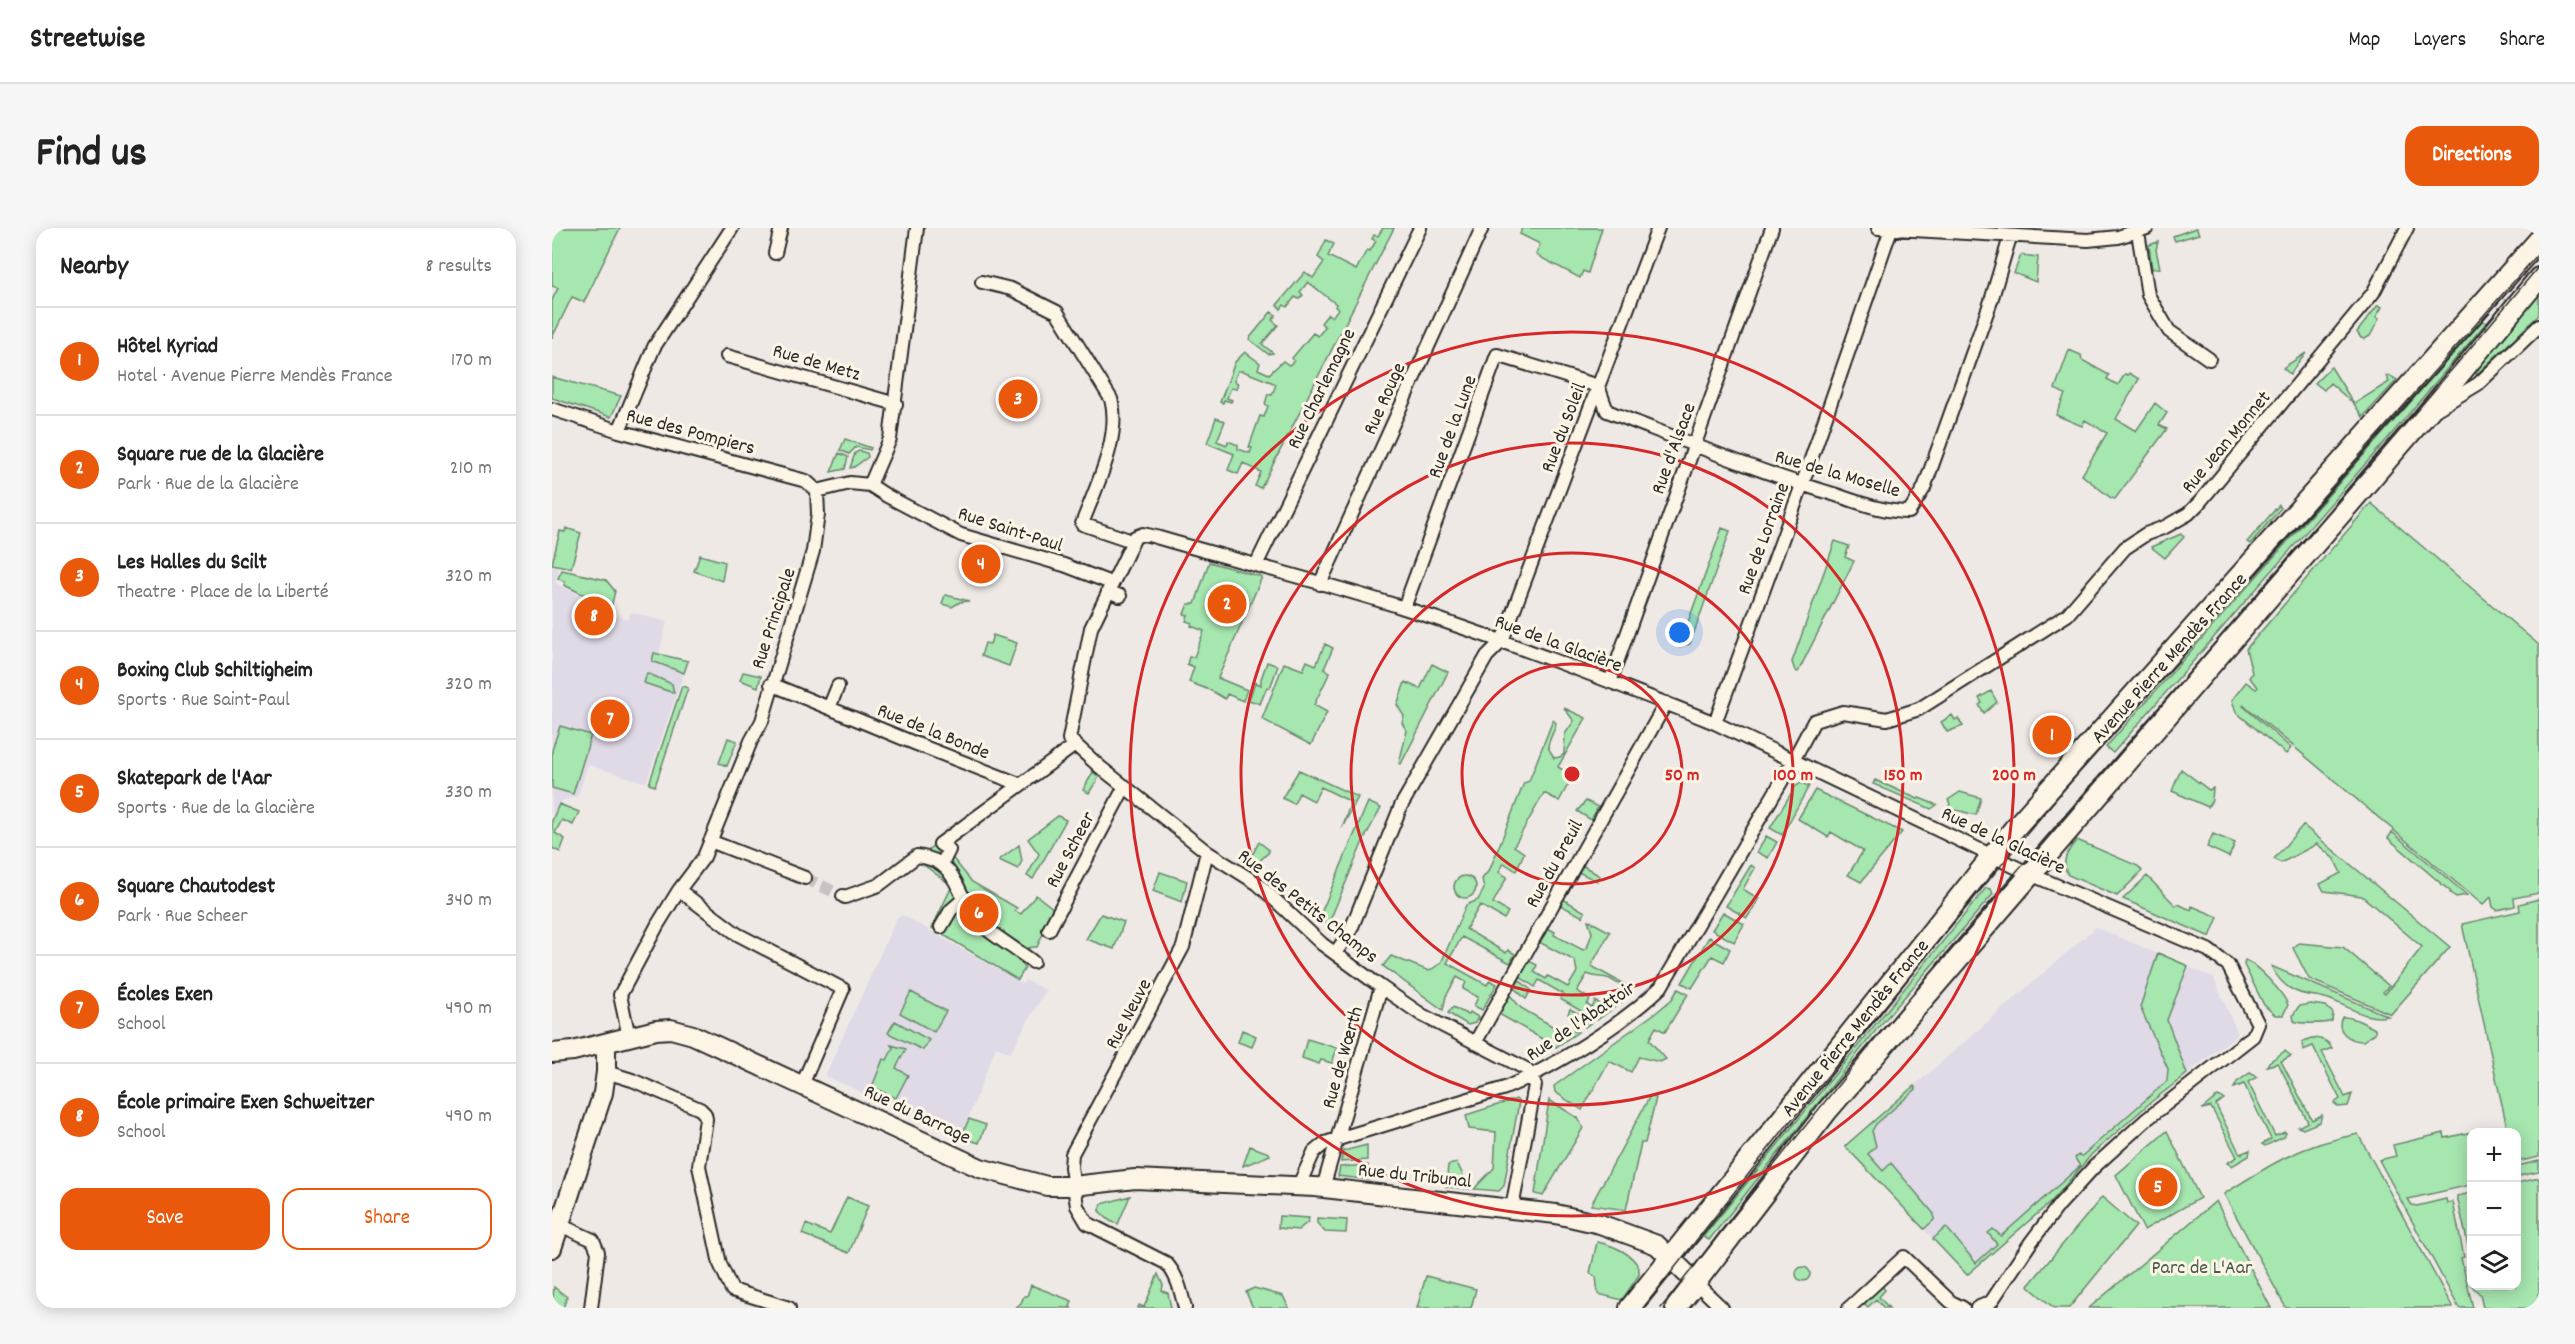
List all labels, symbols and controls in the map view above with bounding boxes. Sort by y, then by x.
text: Streetwise [30,21,145,61]
text: Map [2349,26,2380,56]
text: Layers [2413,26,2466,56]
text: Share [2499,26,2545,56]
text: Find us [36,126,147,186]
button: Directions [2405,126,2539,186]
text: Nearby [60,249,128,286]
text: 8 results [426,253,492,281]
street label: Rue Charlemagne [1281,324,1364,454]
text: Hôtel Kyriad [117,332,218,363]
street label: Rue de Metz [769,338,864,390]
text: 1 [77,347,82,375]
text: 170 m [451,347,492,375]
street label: Rue Rouge [1357,358,1414,440]
text: Hotel · Avenue Pierre Mendès France [117,363,392,391]
street label: Rue de la Lune [1422,371,1486,483]
pin: 3 [998,376,1038,422]
street label: Rue du Soleil [1535,379,1595,477]
street label: Rue Jean Monnet [2176,386,2279,500]
street label: Rue d'Alsace [1645,399,1704,499]
street label: Rue des Pompiers [623,402,758,464]
text: Square rue de la Glacière [117,440,324,471]
street label: Rue de la Moselle [1771,444,1903,506]
text: 2 [75,455,84,483]
text: 210 m [450,455,492,483]
text: Park · Rue de la Glacière [117,471,299,499]
street label: Rue de Lorraine [1732,479,1798,599]
street label: Rue Saint-Paul [954,501,1066,561]
pin: 4 [962,542,1000,586]
text: Les Halles du Scilt [117,548,267,579]
text: 3 [75,563,84,591]
text: 320 m [445,563,492,591]
street label: Rue Principale [745,564,804,673]
street label: Avenue Pierre Mendès France [2086,567,2255,751]
text: Theatre · Place de la Liberté [117,579,329,607]
pin: 2 [1208,582,1246,626]
pin: 8 [574,594,614,638]
street label: Rue de la Glacière [1490,609,1626,681]
your location [1665,618,1694,647]
text: Boxing Club Schiltigheim [117,656,313,687]
text: 4 [75,671,84,699]
text: 320 m [445,671,492,699]
text: Sports · Rue Saint-Paul [117,687,290,715]
pin: 7 [590,696,630,742]
street label: Rue de la Bonde [872,698,993,768]
pin: 1 [2032,712,2072,758]
text: Skatepark de l'Aar [117,764,272,795]
centre of rings [1562,764,1582,784]
text: 50 m [1665,764,1699,789]
text: 100 m [1773,764,1813,789]
text: 150 m [1884,764,1922,789]
text: 200 m [1992,764,2036,789]
text: 5 [75,779,84,807]
text: 330 m [445,779,492,807]
text: Sports · Rue de la Glacière [117,795,315,823]
street label: Rue de la Glacière [1936,801,2070,883]
street label: Rue Scheer [1040,807,1104,894]
street label: Rue du Breuil [1520,815,1592,914]
street label: Rue des Petits Champs [1231,843,1384,971]
text: Square Chautodest [117,872,275,903]
text: 6 [75,887,84,915]
text: 340 m [446,887,492,915]
pin: 6 [960,890,998,936]
text: Park · Rue Scheer [117,903,248,931]
street label: Avenue Pierre Mendès France [1776,934,1937,1124]
street label: Rue Neuve [1099,974,1160,1055]
street label: Rue de l'Abattoir [1521,975,1643,1070]
text: Écoles Exen [117,980,213,1011]
text: 7 [76,995,83,1023]
text: 490 m [445,995,492,1023]
street label: Rue de Wœrth [1316,1003,1372,1112]
text: School [117,1011,166,1039]
street label: Rue du Barrage [859,1079,975,1153]
text: École primaire Exen Schweitzer [117,1088,374,1119]
text: 8 [75,1103,84,1131]
text: 490 m [445,1103,492,1131]
text: School [117,1119,166,1147]
map controls [2467,1128,2521,1290]
button: + [2467,1128,2521,1182]
street label: Rue du Tribunal [1357,1157,1473,1197]
pin: 5 [2138,1164,2178,1210]
button: − [2467,1182,2521,1236]
button: Save [60,1188,270,1250]
button: Share [282,1188,492,1250]
button: layers [2467,1236,2521,1290]
park label: Parc de L'Aar [2151,1255,2253,1283]

